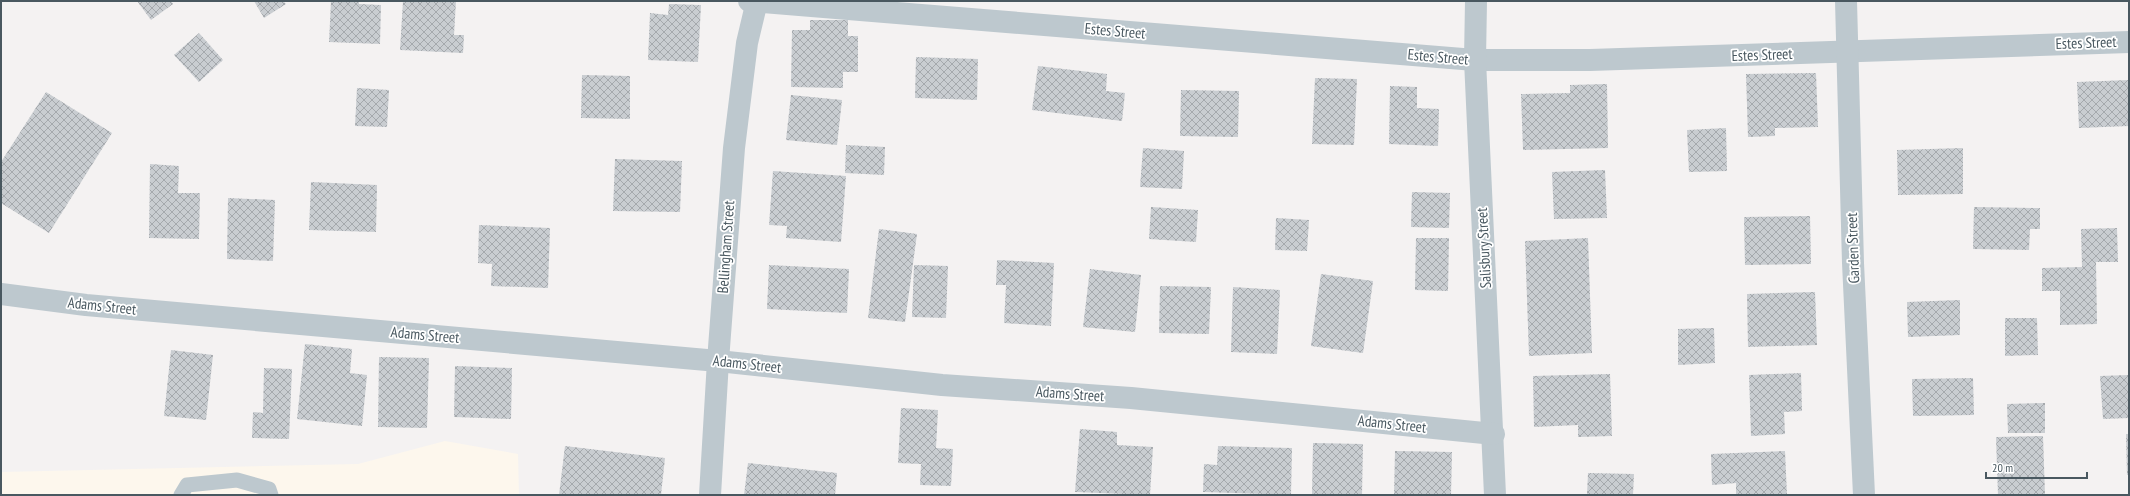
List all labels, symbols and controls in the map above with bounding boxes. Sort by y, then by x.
street label: Estes Street [1084,18,1146,43]
street label: Estes Street [2055,32,2117,53]
street label: Estes Street [1407,44,1469,69]
street label: Estes Street [1731,44,1793,65]
street label: Bellingham Street [713,200,738,294]
street label: Salisbury Street [1472,207,1495,289]
street label: Garden Street [1842,212,1863,284]
street label: Adams Street [67,292,137,319]
street label: Adams Street [390,322,460,347]
street label: Adams Street [712,350,782,377]
street label: Adams Street [1035,382,1105,405]
street label: Adams Street [1357,410,1427,437]
scale bar [1986,454,2087,480]
text: 20 m [1992,460,2013,475]

